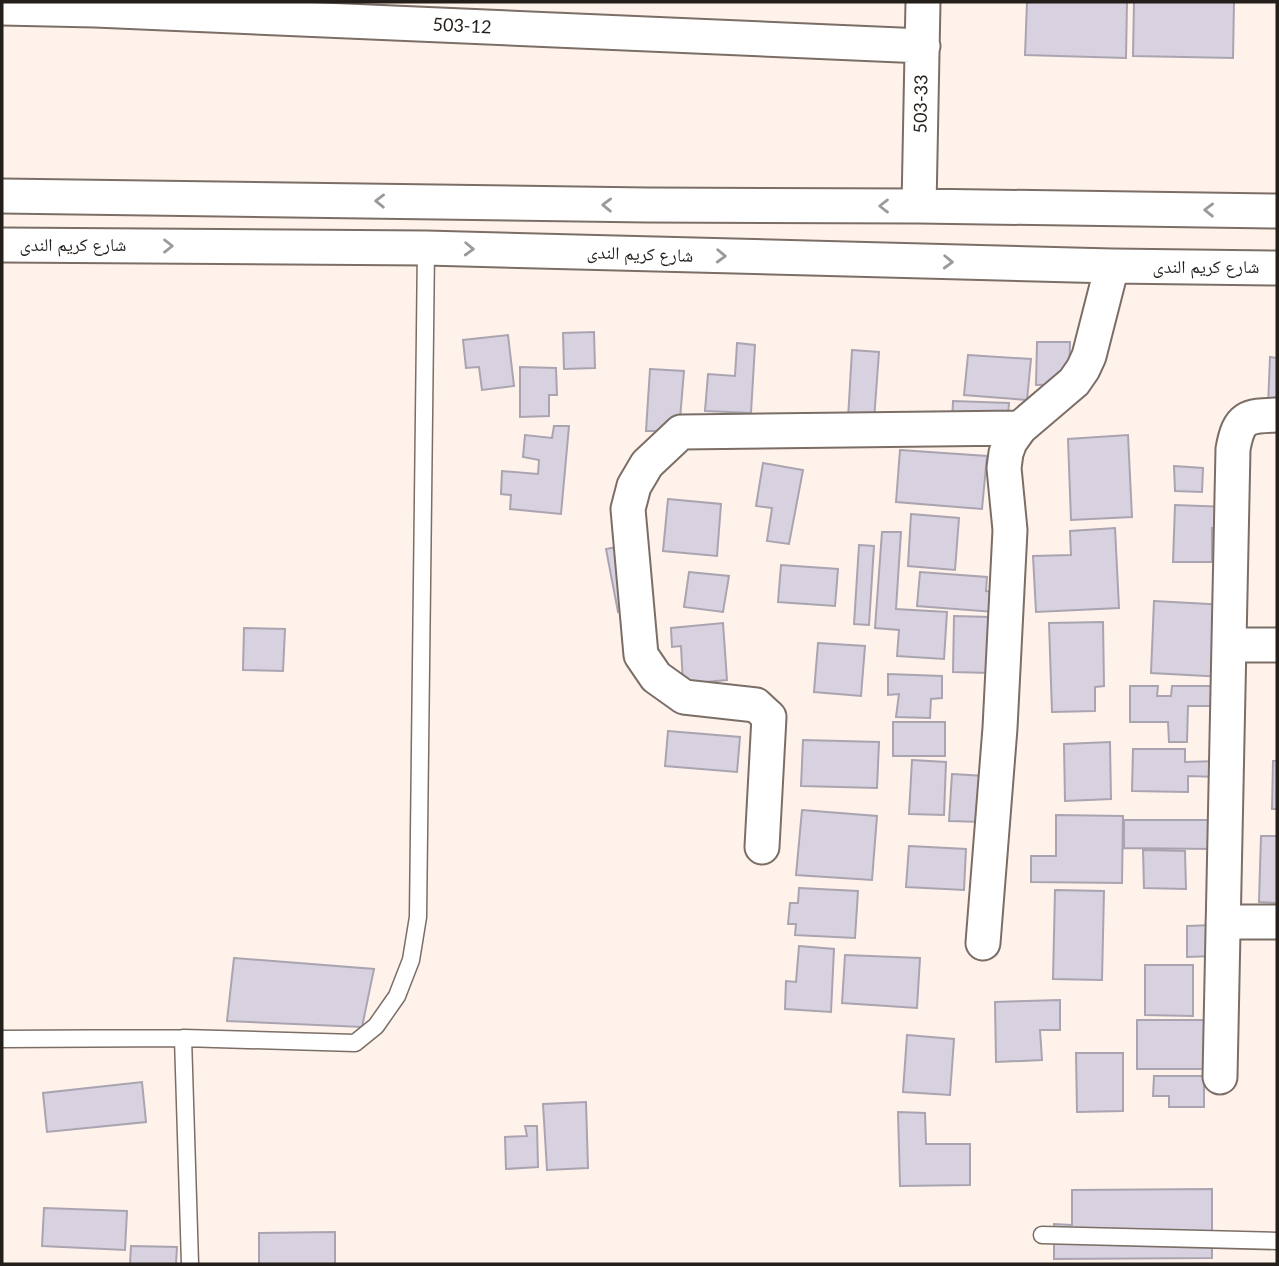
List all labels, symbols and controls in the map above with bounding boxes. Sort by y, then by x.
street label: 503-12 [432,12,492,38]
street label: 503-33 [908,74,932,134]
one-way arrow [374,194,385,209]
one-way arrow [601,197,612,213]
one-way arrow [878,198,888,214]
one-way arrow [1203,203,1214,218]
street label: شارع كريم الندى [20,233,126,257]
one-way arrow [163,238,174,254]
street label: شارع كريم الندى [586,240,694,268]
one-way arrow [464,241,475,257]
one-way arrow [716,248,727,264]
one-way arrow [944,254,954,270]
street label: شارع كريم الندى [1153,255,1259,279]

